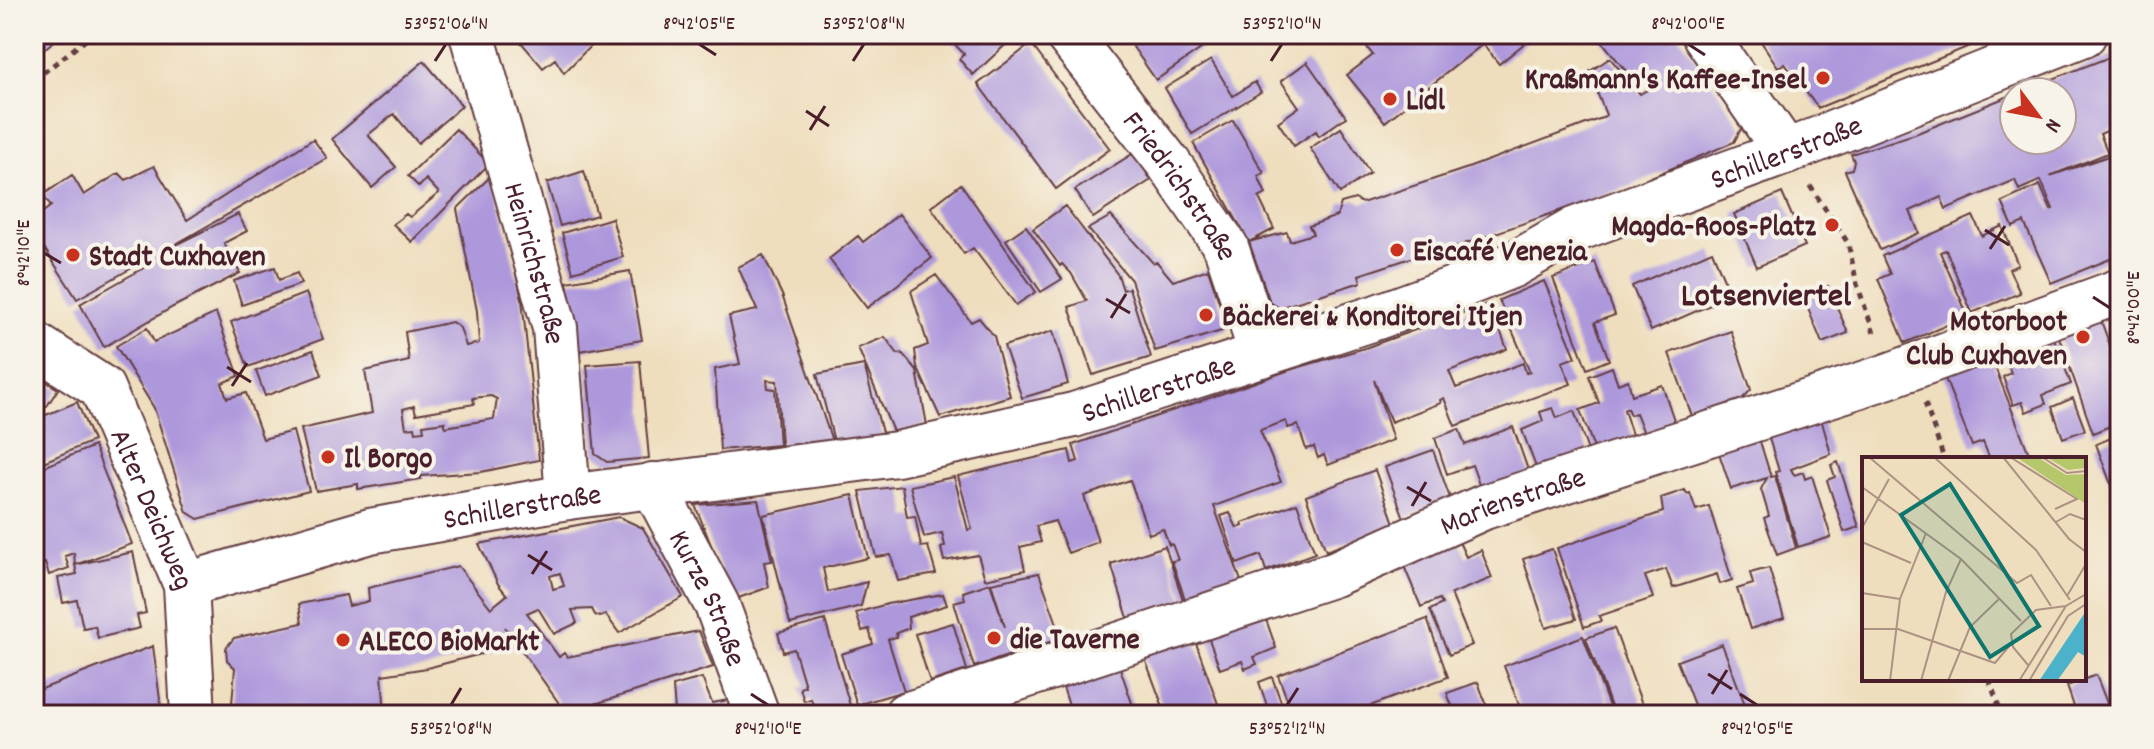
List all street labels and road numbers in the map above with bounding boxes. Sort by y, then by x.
street label: Friedrichstraße [1109,104,1246,267]
street label: Schillerstraße [1705,107,1870,204]
street label: Heinrichstraße [489,178,573,346]
street label: Schillerstraße [1077,347,1242,437]
street label: Alter Deichweg [96,423,203,598]
street label: Marienstraße [1434,458,1592,550]
street label: Schillerstraße [441,476,604,544]
street label: Kurze Straße [655,524,755,673]

